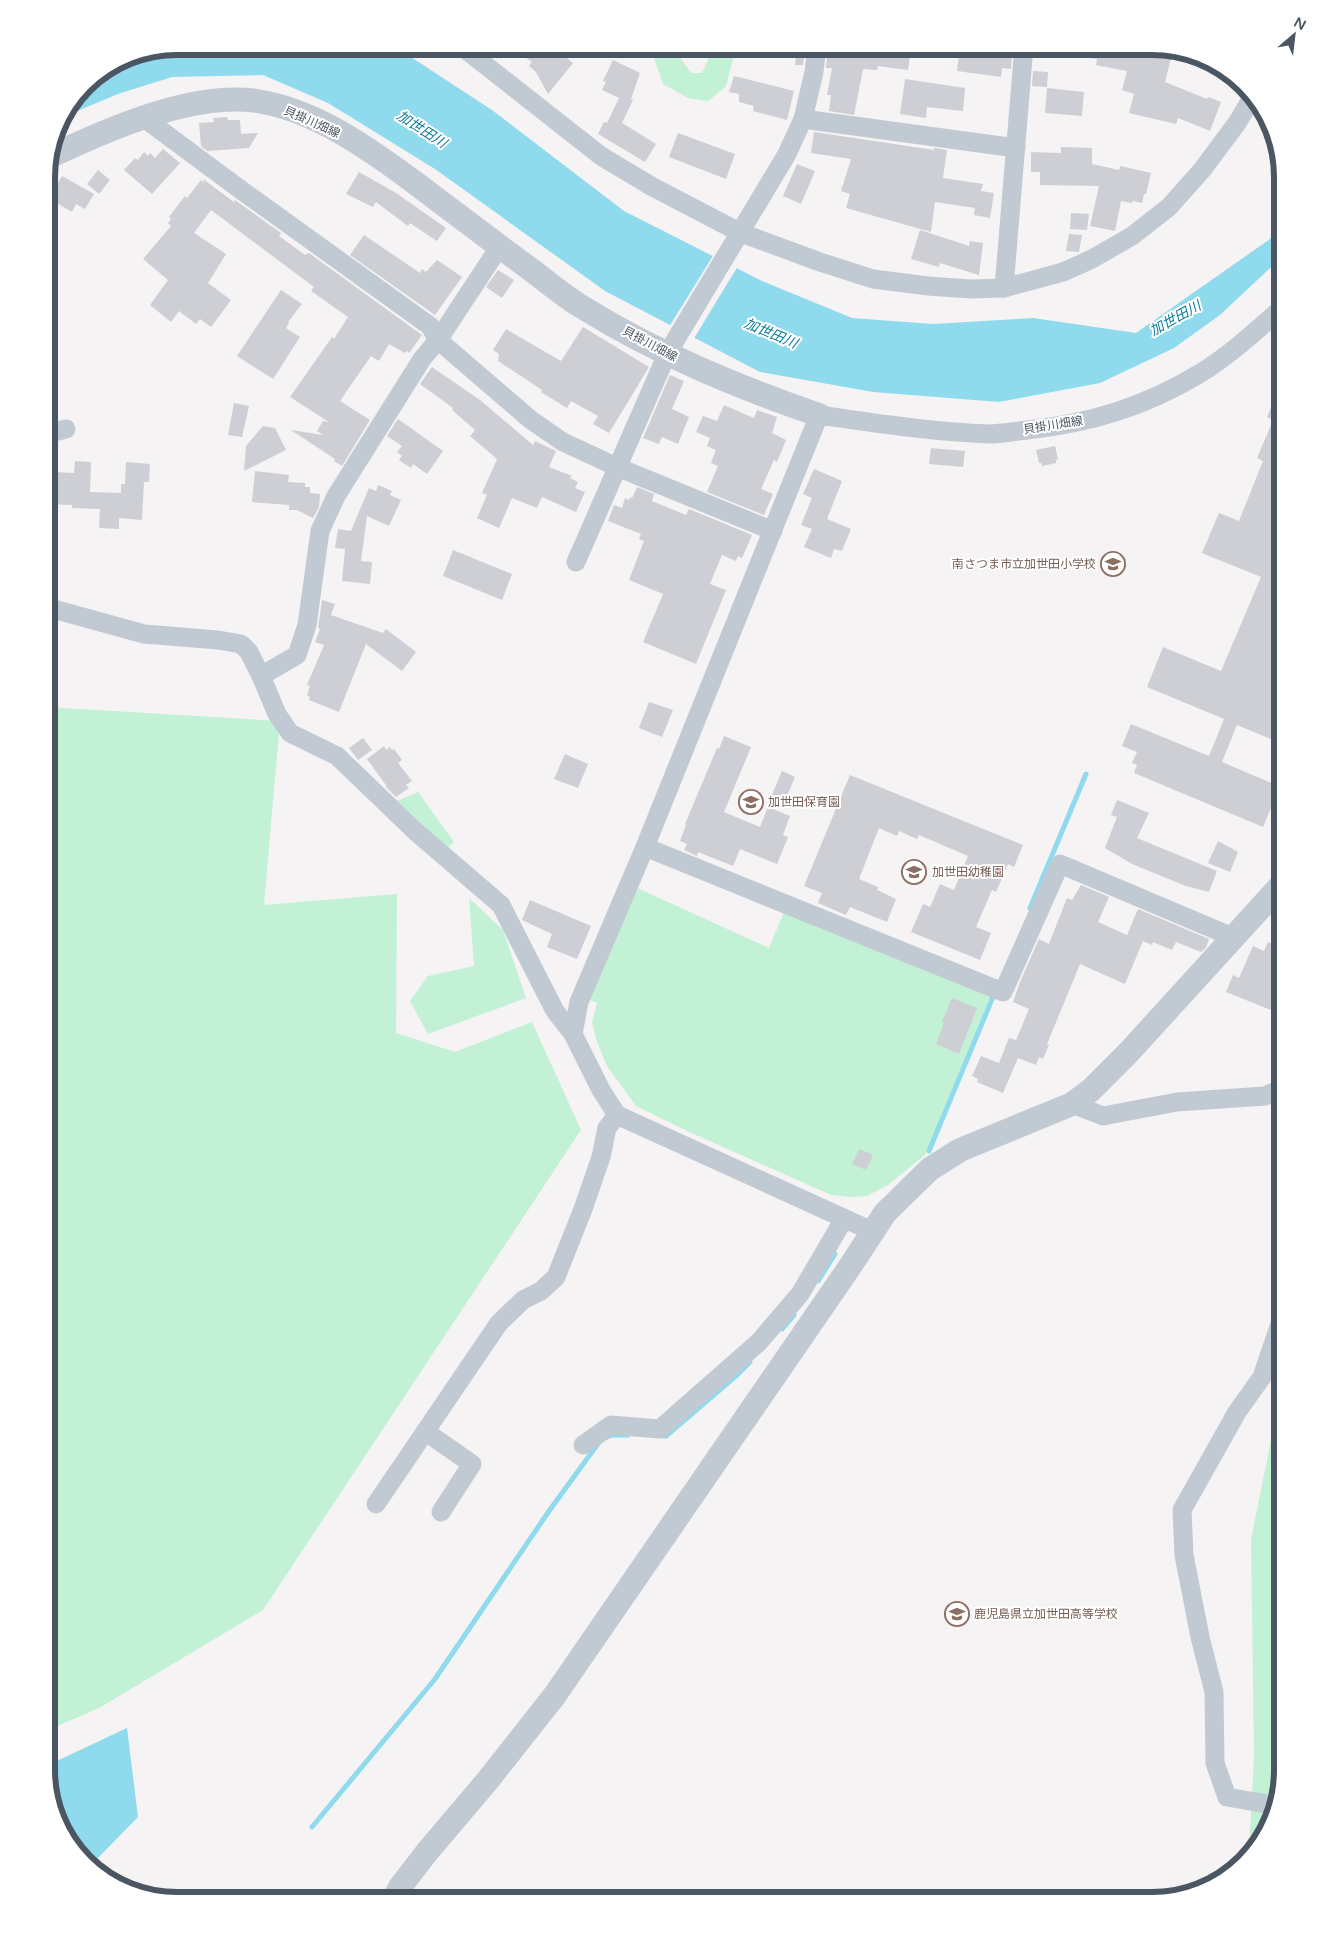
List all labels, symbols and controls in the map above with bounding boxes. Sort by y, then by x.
north arrow [1269,10,1319,60]
text: N [1291,14,1309,34]
street label: 貝掛川畑線 [282,103,342,141]
water label: 加世田川 [394,107,452,153]
water label: 加世田川 [1147,296,1206,339]
water label: 加世田川 [742,315,802,353]
street label: 貝掛川畑線 [620,324,680,364]
street label: 貝掛川畑線 [1022,413,1084,437]
school or university icon: 南さつま市立加世田小学校 [1100,551,1126,577]
place label: 南さつま市立加世田小学校 [952,557,1096,571]
school or university icon: 加世田保育園 [738,789,764,815]
place label: 加世田保育園 [768,795,840,809]
school or university icon: 加世田幼稚園 [901,859,927,885]
place label: 加世田幼稚園 [932,865,1004,879]
school or university icon: 鹿児島県立加世田高等学校 [944,1601,970,1627]
place label: 鹿児島県立加世田高等学校 [974,1607,1118,1621]

